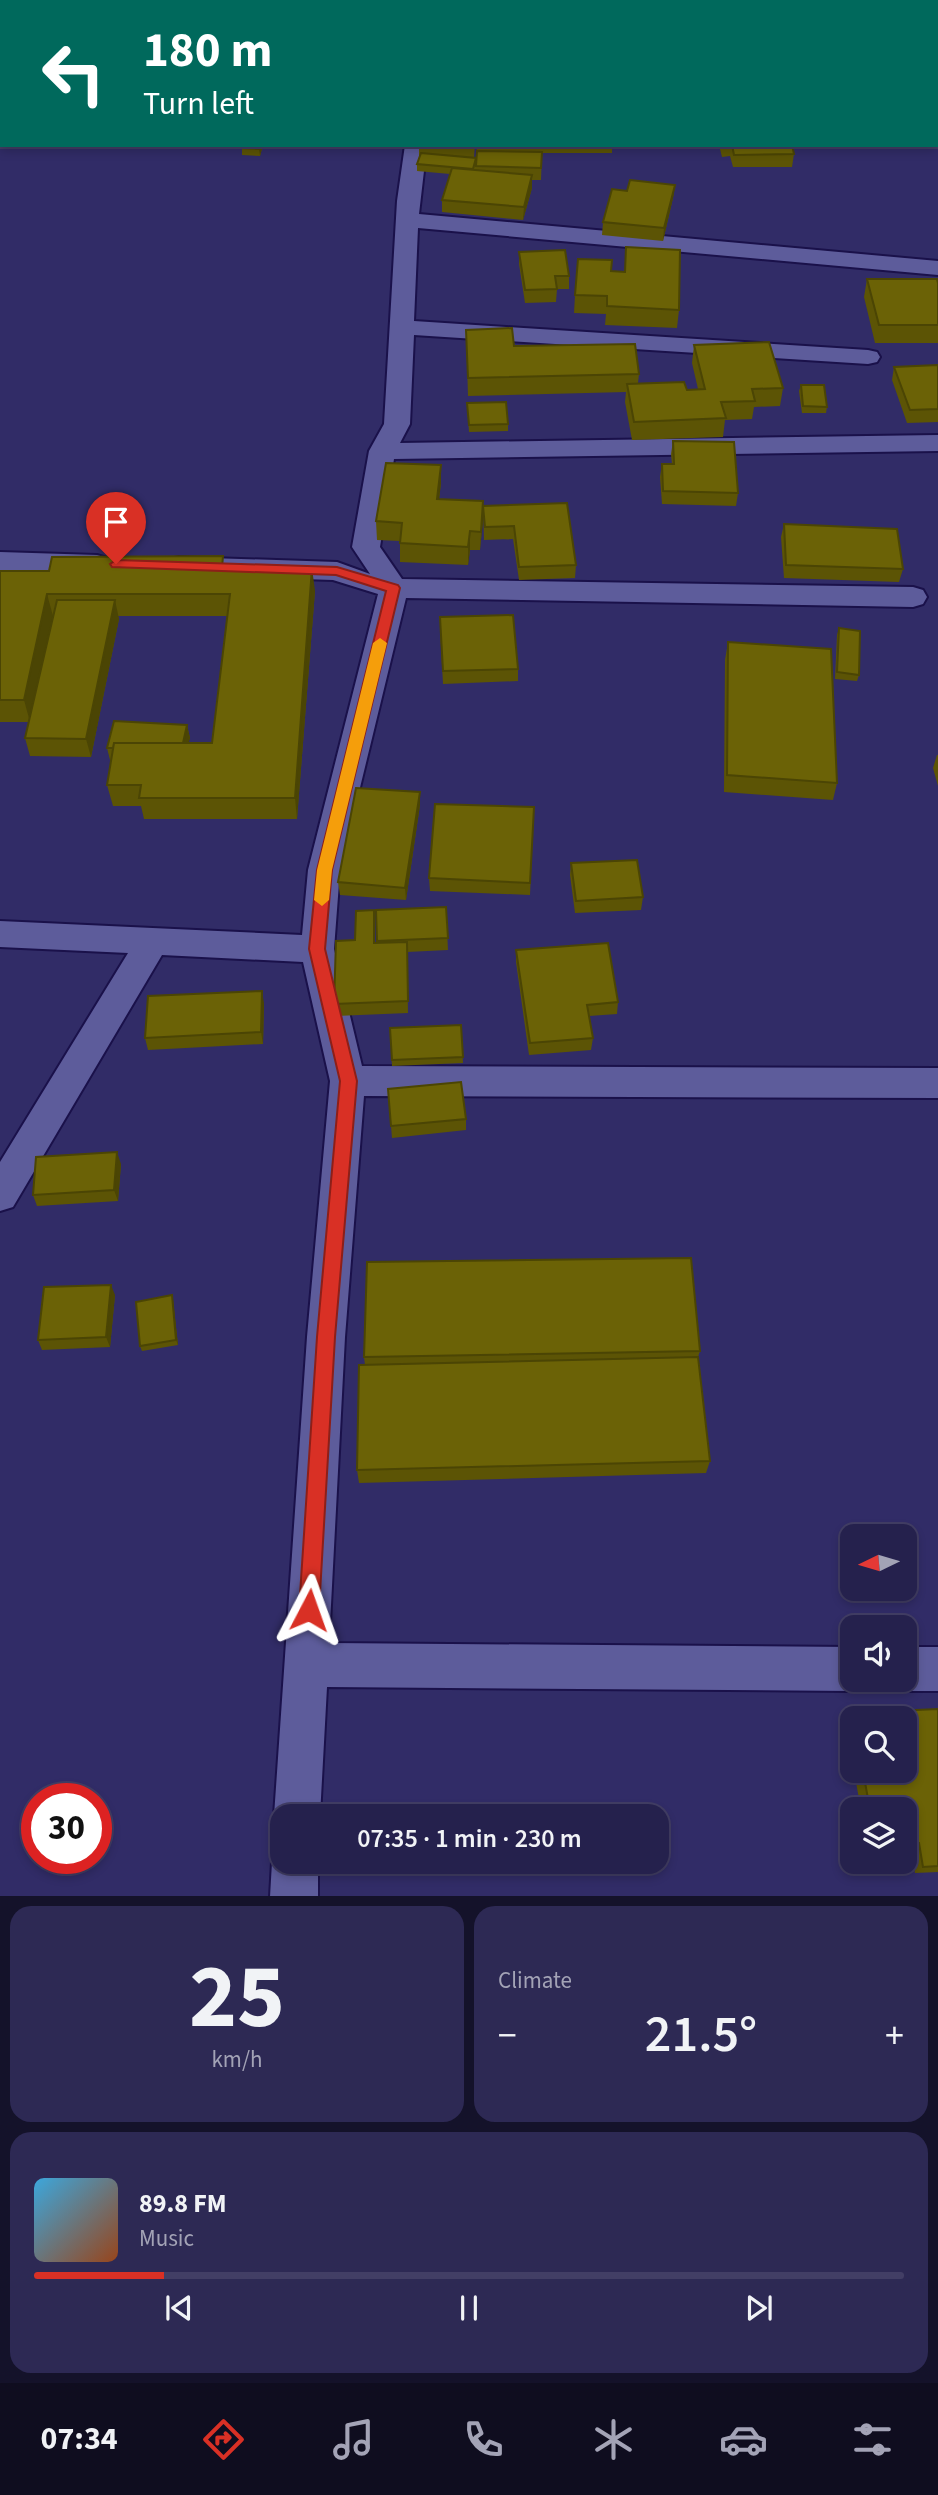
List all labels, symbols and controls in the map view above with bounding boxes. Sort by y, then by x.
text: 180 m [143,16,272,86]
icon: left [28,28,119,119]
text: Turn left [143,81,254,127]
pin [86,492,146,564]
icon: arrive [97,503,135,541]
north arrow [840,1524,917,1601]
map controls [840,1524,917,1874]
position arrow [272,1573,346,1647]
button: sound [840,1615,917,1692]
button: search [840,1706,917,1783]
speed limit sign: 30 [21,1783,112,1874]
button: layers [840,1797,917,1874]
text: 07:35 · 1 min · 230 m [357,1820,582,1857]
text: 25 [189,1933,285,2062]
text: Climate [498,1964,572,1997]
text: 21.5° [645,1998,757,2072]
text: − [498,2009,517,2063]
text: + [885,2009,904,2063]
text: km/h [211,2043,263,2076]
text: 89.8 FM [139,2185,227,2222]
text: Music [139,2222,194,2255]
icon: previous [160,2289,198,2327]
icon: pause [450,2289,488,2327]
icon: next [740,2289,778,2327]
icon: directions [199,2415,248,2464]
icon: music [329,2415,378,2464]
icon: phone [459,2415,508,2464]
icon: climate [589,2415,638,2464]
icon: car [719,2415,768,2464]
icon: filters [848,2415,897,2464]
text: 07:34 [40,2416,118,2462]

